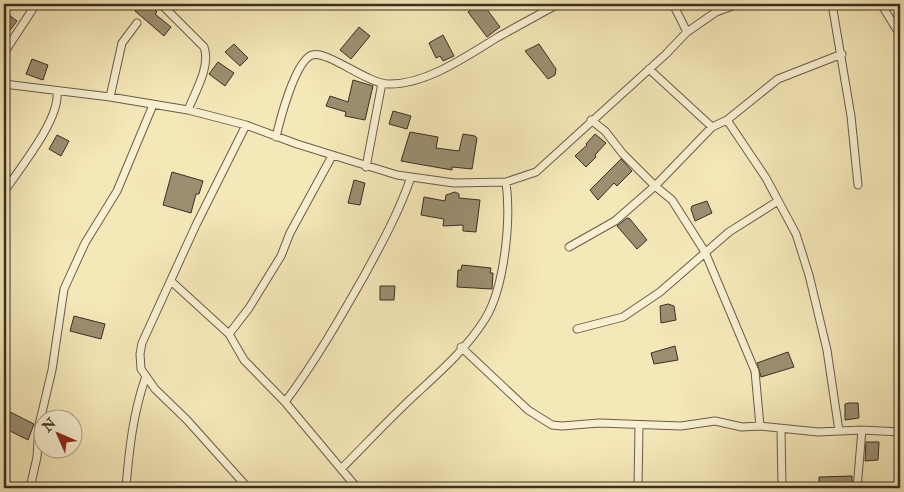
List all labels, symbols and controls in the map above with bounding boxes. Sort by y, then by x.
north arrow [32,410,82,460]
text: N [38,414,60,436]

